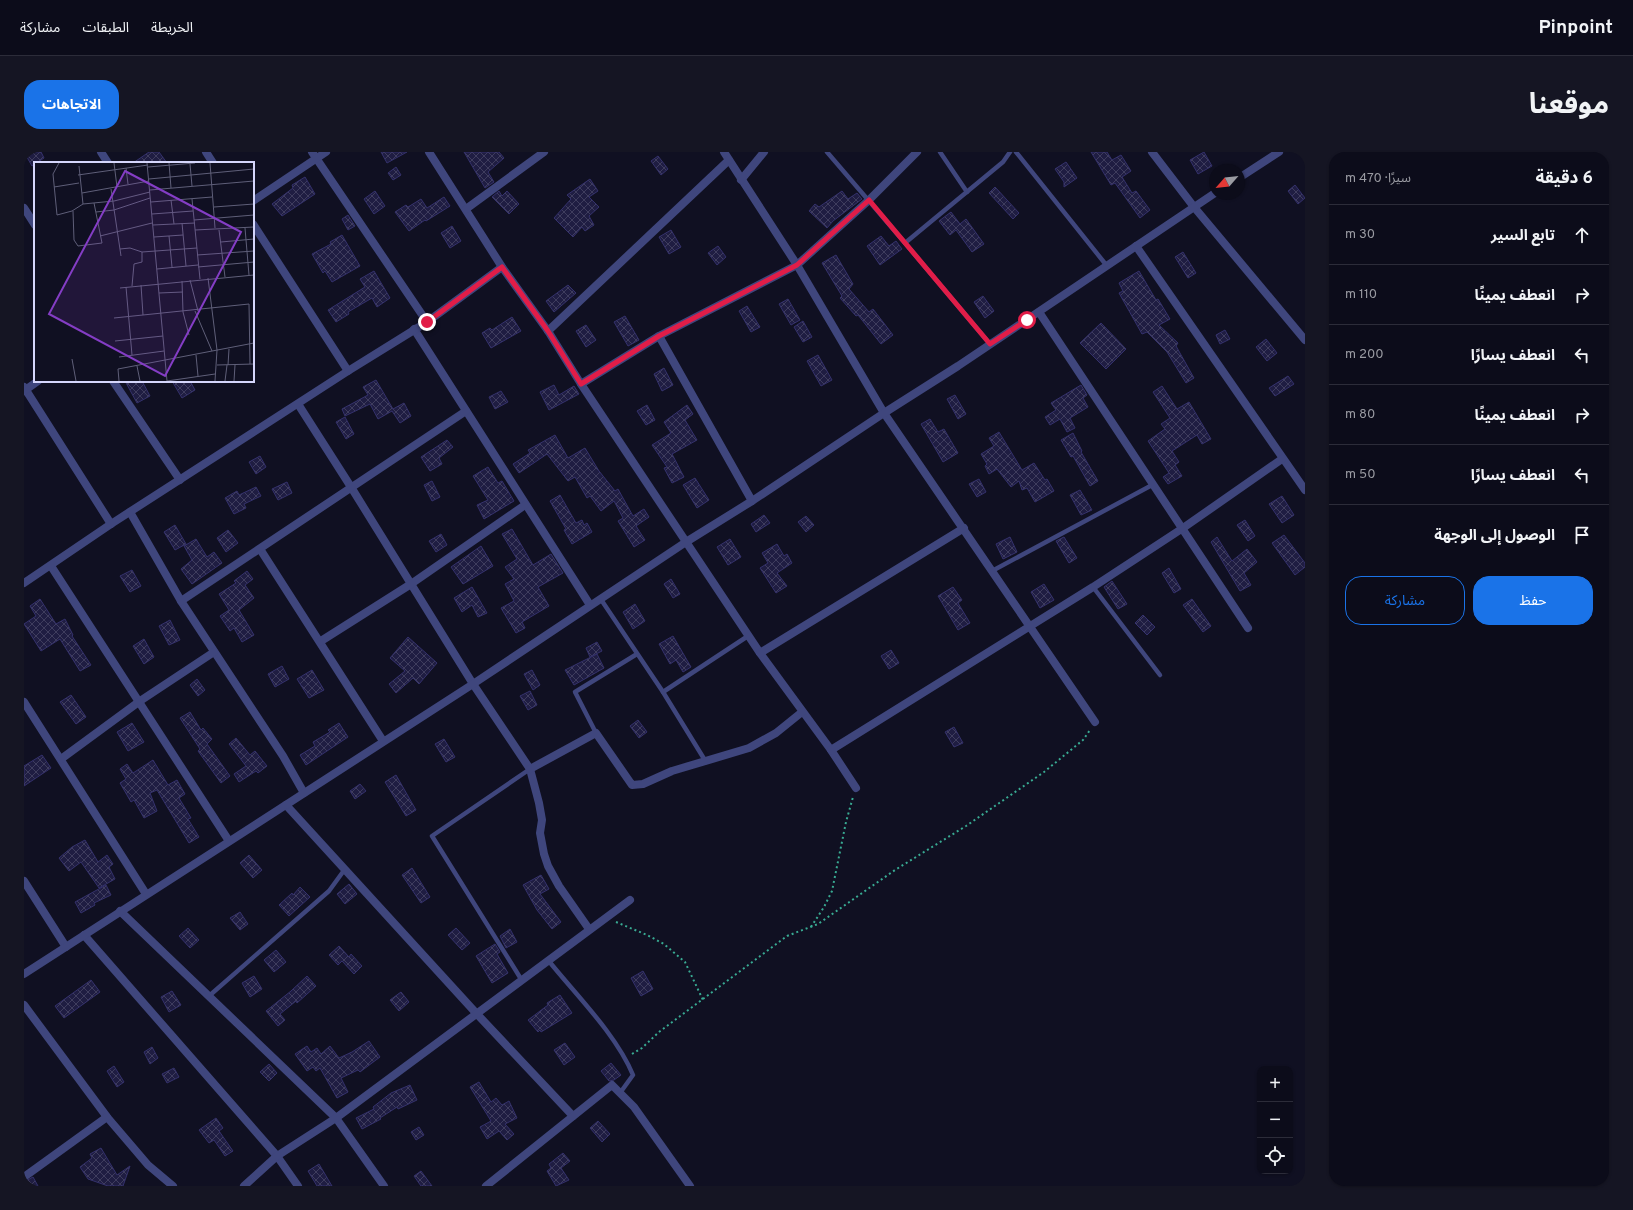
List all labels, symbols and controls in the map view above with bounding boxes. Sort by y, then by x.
text: Pinpoint [1538,16,1613,40]
text: مشاركة [20,20,60,37]
text: الطبقات [82,20,129,37]
text: الخريطة [151,20,193,37]
button: الاتجاهات [24,80,119,129]
text: موقعنا [1529,88,1609,124]
inset map [34,162,254,382]
north arrow [1209,164,1245,200]
text: 6 دقيقة [1536,168,1593,190]
text: سيرًا · 470 m [1345,171,1411,187]
icon: ahead [1571,224,1593,246]
text: 30 m [1345,227,1375,243]
text: تابع السير [1491,227,1555,246]
icon: right [1571,284,1593,306]
text: 110 m [1345,287,1377,303]
text: انعطف يمينًا [1475,287,1555,306]
route start [1018,311,1036,329]
route end [418,313,436,331]
icon: left [1571,344,1593,366]
text: 200 m [1345,347,1384,363]
text: انعطف يسارًا [1471,347,1555,366]
icon: right [1571,404,1593,426]
text: 80 m [1345,407,1375,423]
text: انعطف يمينًا [1475,407,1555,426]
icon: left [1571,464,1593,486]
text: 50 m [1345,467,1375,483]
text: انعطف يسارًا [1471,467,1555,486]
icon: arrive [1571,524,1593,546]
text: الوصول إلى الوجهة [1434,527,1555,546]
button: مشاركة [1345,576,1465,625]
button: حفظ [1473,576,1593,625]
map controls [1257,1066,1293,1174]
button: + [1257,1066,1293,1102]
button: − [1257,1102,1293,1138]
button: locate [1257,1138,1293,1174]

